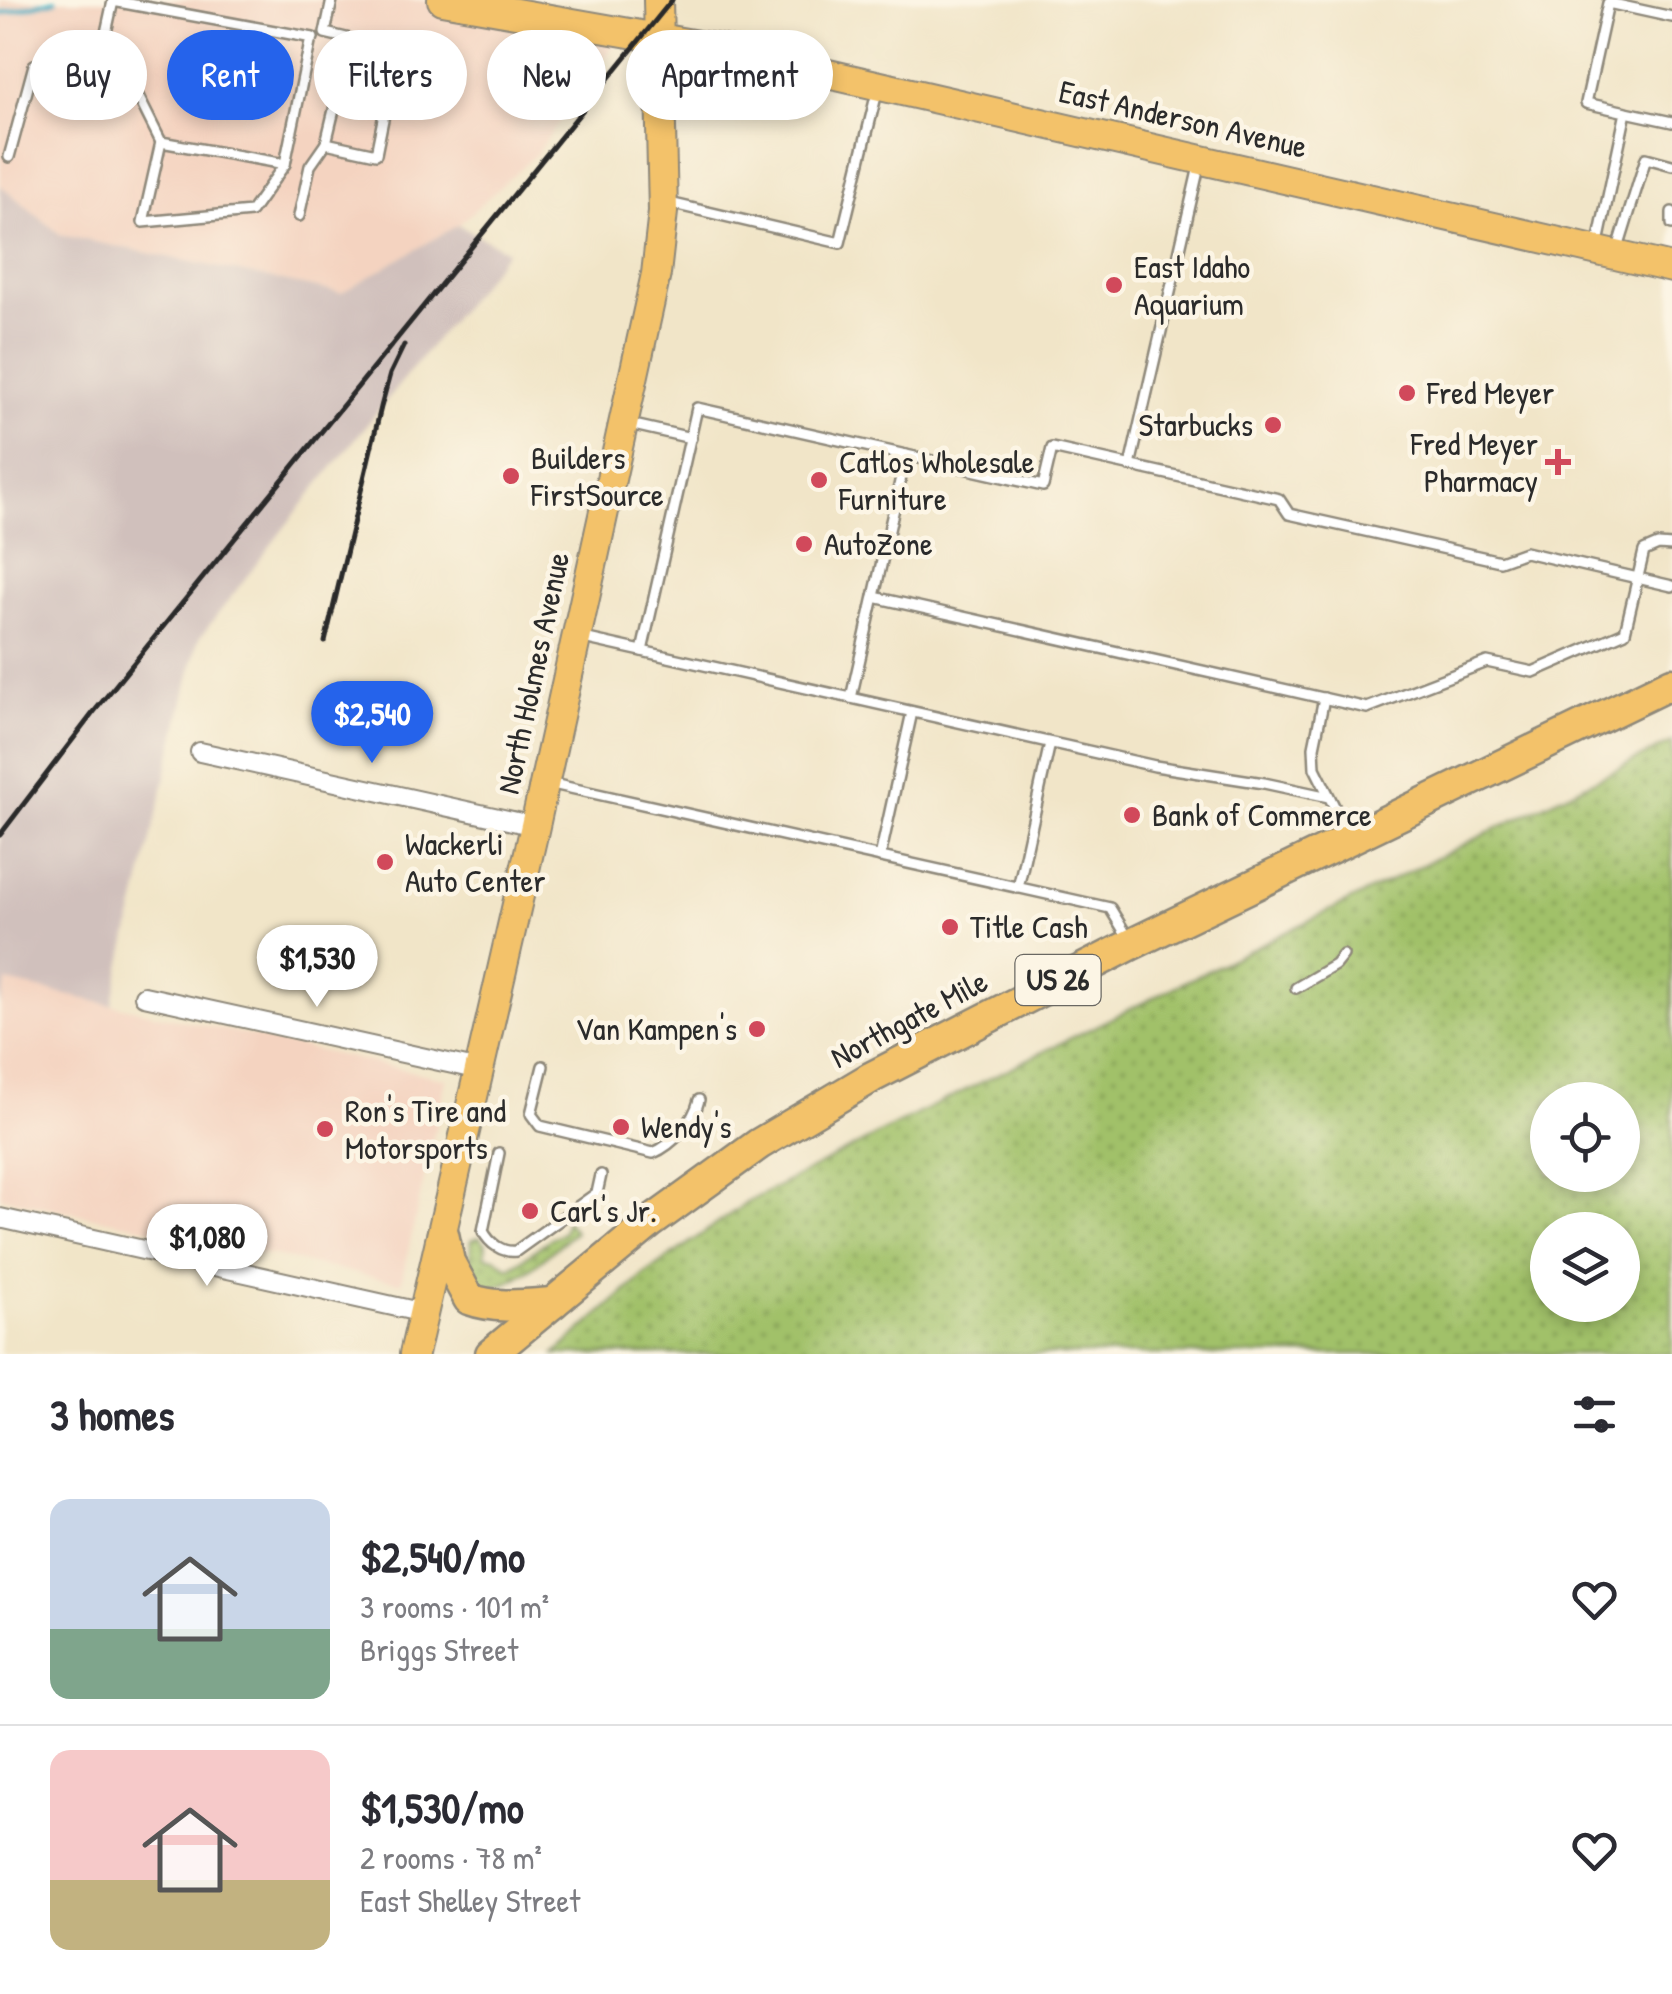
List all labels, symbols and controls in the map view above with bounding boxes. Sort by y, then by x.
chip: Buy [30,30,147,120]
chip: Rent [167,30,294,120]
chip: Filters [314,30,467,120]
chip: New [487,30,606,120]
chip: Apartment [626,30,833,120]
street label: East Anderson Avenue [1055,69,1312,168]
place label: East Idaho Aquarium [1134,245,1250,325]
marker: East Idaho Aquarium [1103,274,1125,296]
place label: Fred Meyer [1426,371,1554,414]
marker: Fred Meyer [1396,382,1418,404]
place label: Starbucks [1138,403,1253,446]
marker: Starbucks [1262,414,1284,436]
place label: Fred Meyer Pharmacy [1410,422,1538,502]
place label: Builders FirstSource [530,436,664,516]
place label: Catlos Wholesale Furniture [838,440,1035,520]
marker: Fred Meyer Pharmacy [1547,451,1569,473]
marker: Builders FirstSource [500,465,522,487]
marker: Catlos Wholesale Furniture [808,469,830,491]
place label: AutoZone [824,522,933,565]
marker: AutoZone [793,533,815,555]
street label: North Holmes Avenue [486,548,579,798]
pin: $2,540 [291,681,453,766]
text: $2,540 [333,692,411,735]
place label: Bank of Commerce [1152,793,1372,836]
marker: Bank of Commerce [1121,804,1143,826]
place label: Wackerli Auto Center [405,822,545,902]
marker: Wackerli Auto Center [374,851,396,873]
place label: Title Cash [970,905,1088,948]
marker: Title Cash [939,916,961,938]
pin: $1,530 [236,925,398,1010]
text: $1,530 [279,936,355,979]
road number: US 26 [1016,955,1100,1005]
street label: Northgate Mile [823,959,995,1078]
place label: Van Kampen's [575,1007,737,1050]
marker: Van Kampen's [746,1018,768,1040]
map controls [1530,1082,1640,1322]
button: locate [1530,1082,1640,1192]
place label: Ron's Tire and Motorsports [345,1089,506,1169]
place label: Wendy's [641,1105,732,1148]
marker: Wendy's [610,1116,632,1138]
marker: Ron's Tire and Motorsports [314,1118,336,1140]
place label: Carl's Jr. [550,1189,657,1232]
marker: Carl's Jr. [519,1200,541,1222]
pin: $1,080 [126,1204,288,1289]
button: layers [1530,1212,1640,1322]
text: $1,080 [169,1215,245,1258]
text: 3 homes [50,1386,175,1443]
icon: filters [1567,1387,1622,1442]
text: $2,540/mo [360,1528,525,1585]
icon: home [130,1539,250,1659]
icon: heart [1567,1572,1622,1627]
text: 3 rooms · 101 m² [360,1585,549,1628]
text: Briggs Street [360,1628,518,1671]
text: $1,530/mo [360,1779,524,1836]
icon: home [130,1790,250,1910]
icon: heart [1567,1823,1622,1878]
text: 2 rooms · 78 m² [360,1836,542,1879]
text: East Shelley Street [360,1879,580,1922]

